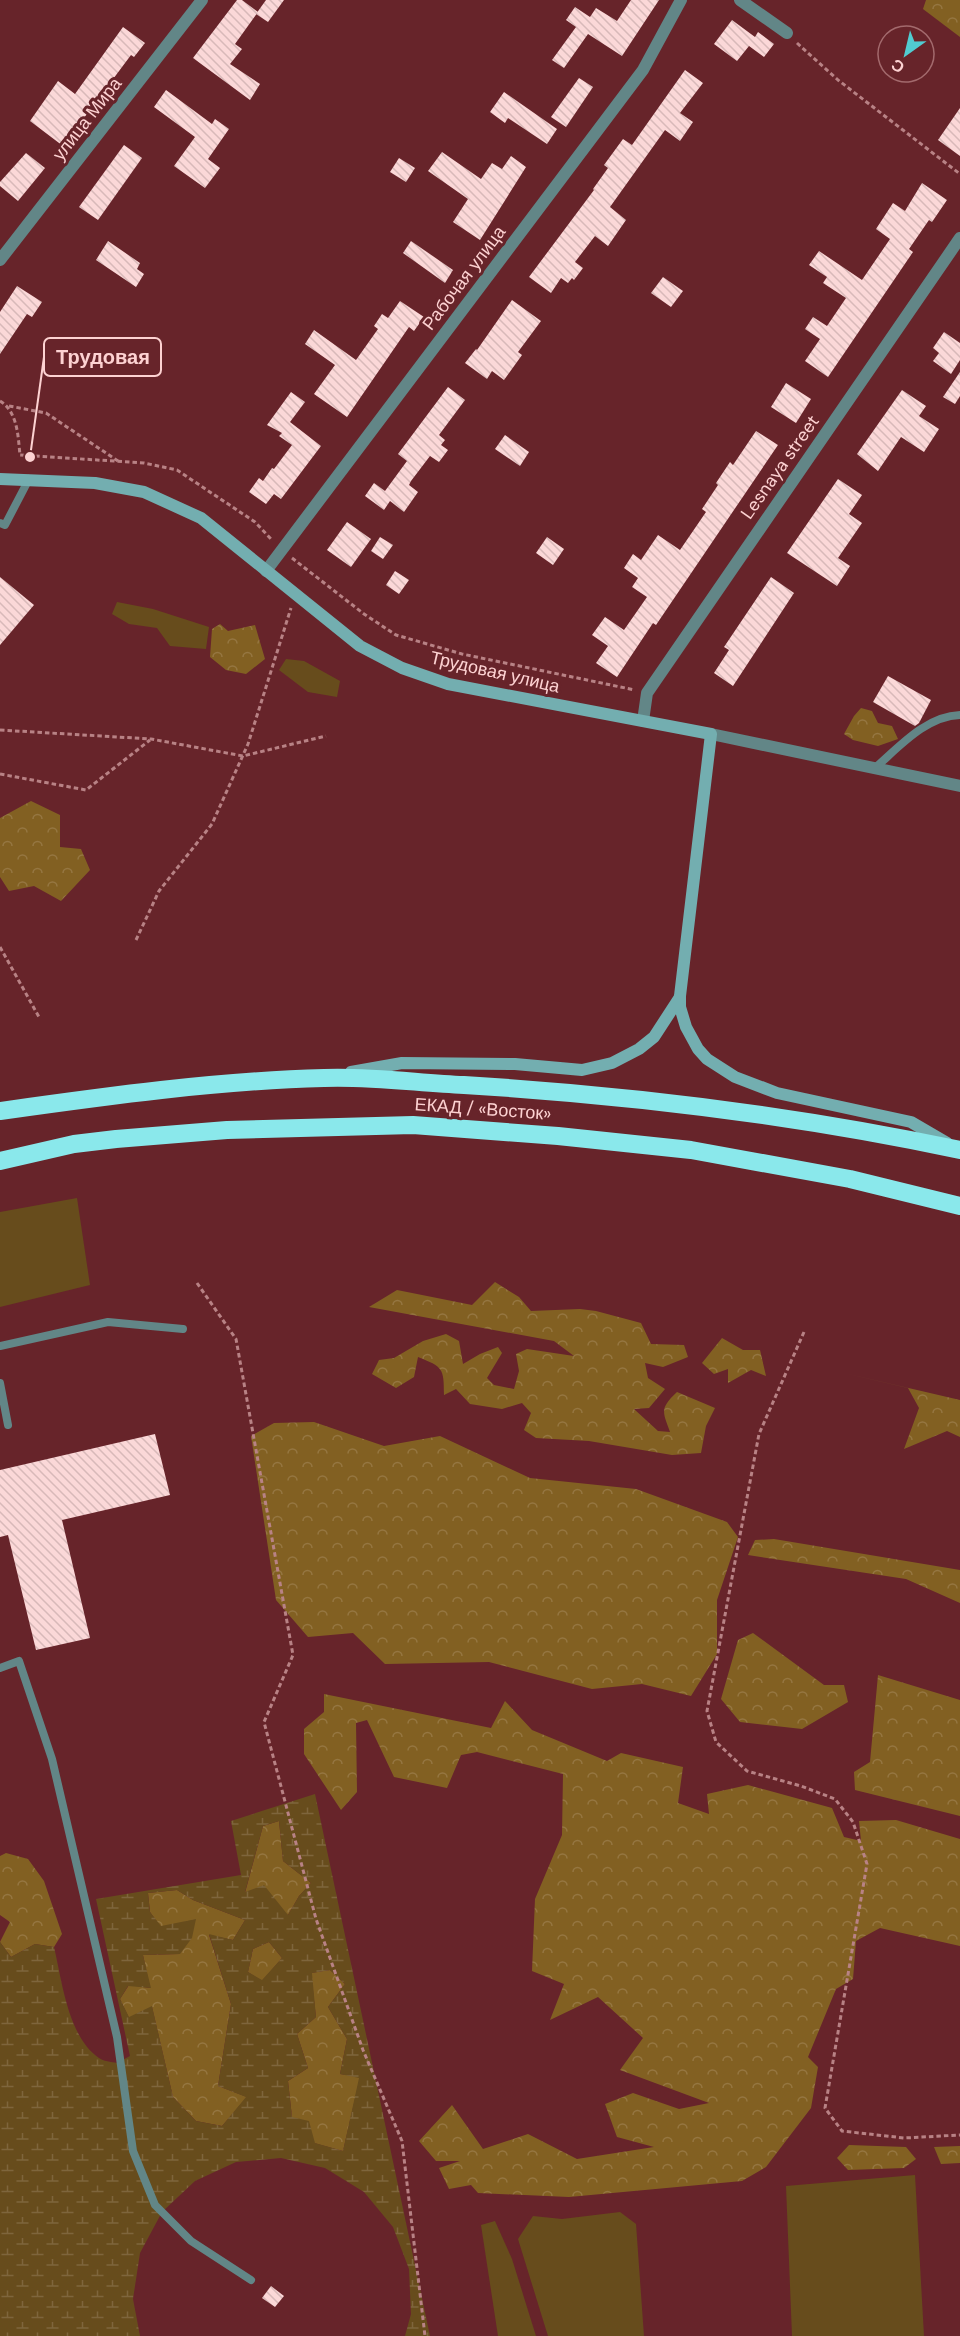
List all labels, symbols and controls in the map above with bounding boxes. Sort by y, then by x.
north arrow [876,24,936,84]
text: С [887,54,909,78]
street label: улица Мира [47,72,128,166]
street label: Рабочая улица [417,220,512,335]
callout: Трудовая [44,338,161,376]
text: Трудовая [56,344,150,370]
street label: Lesnaya street [735,410,825,524]
street label: Трудовая улица [428,645,563,699]
street label: ЕКАД / «Восток» [414,1092,552,1126]

